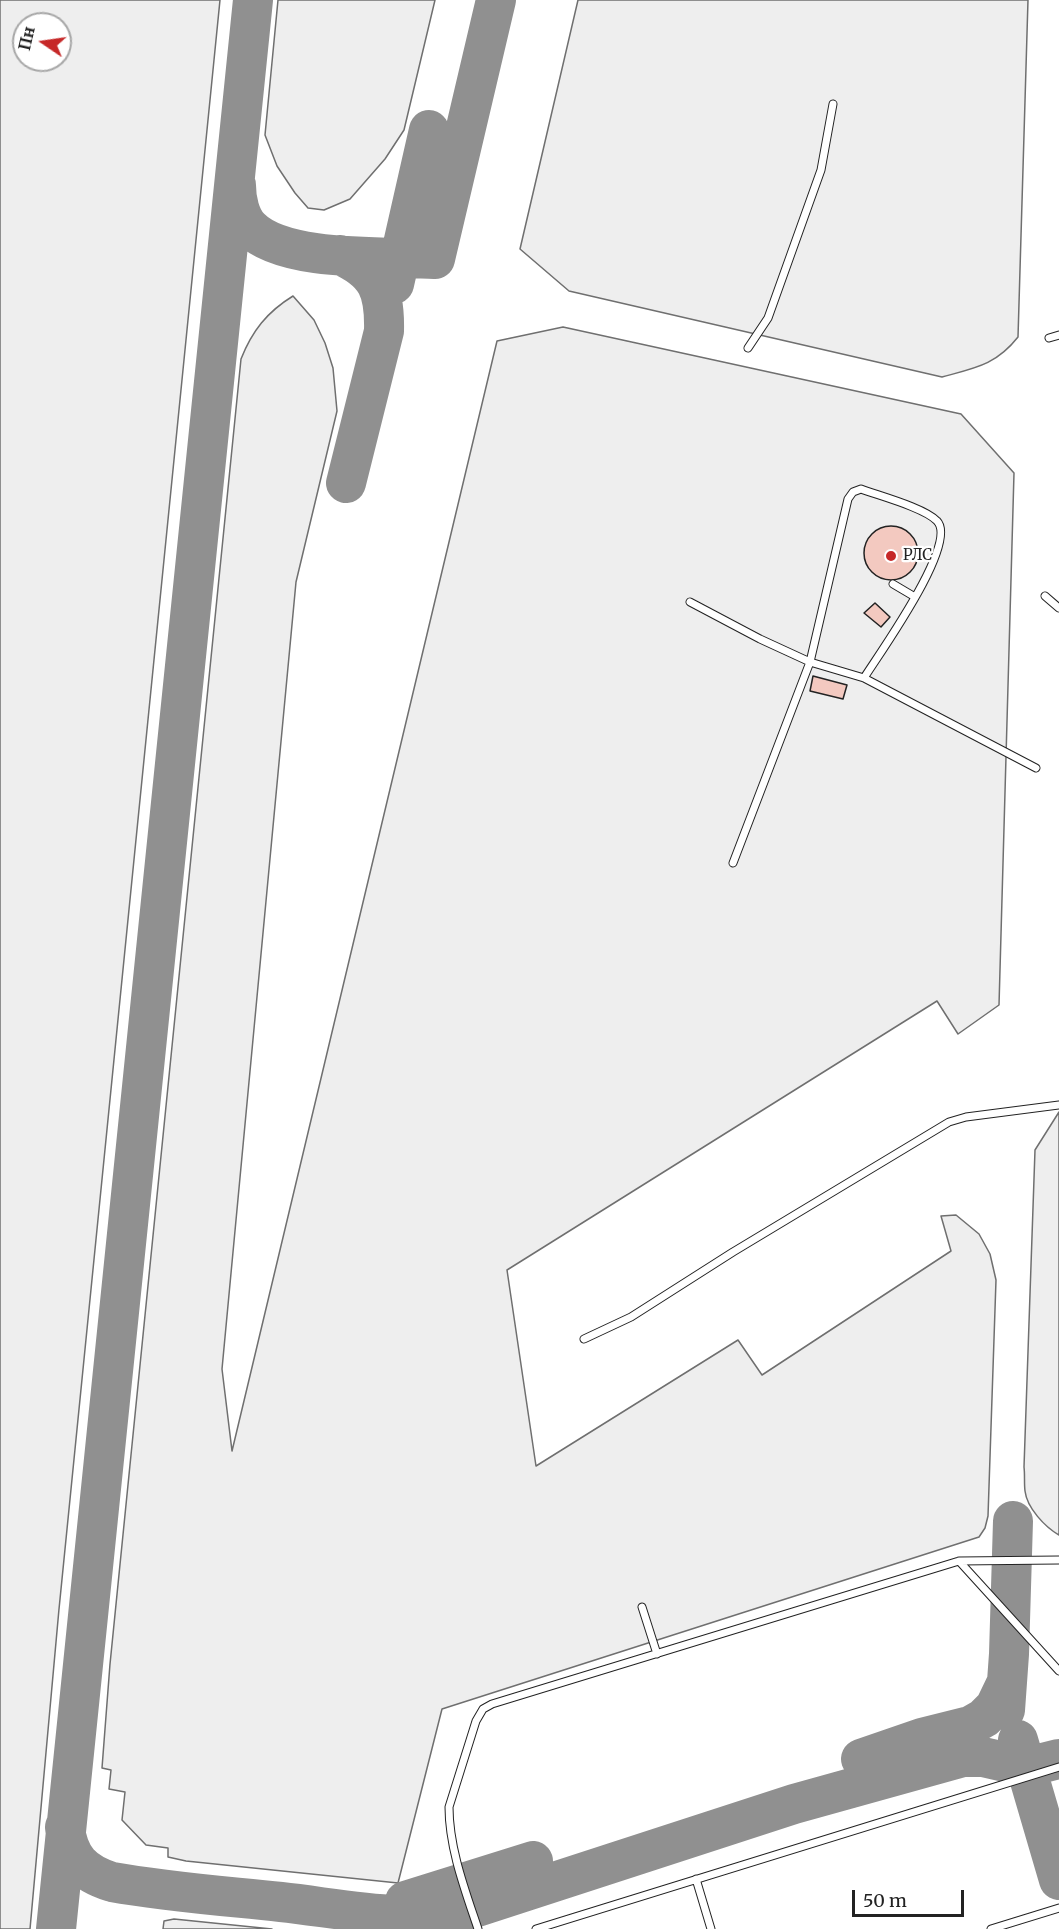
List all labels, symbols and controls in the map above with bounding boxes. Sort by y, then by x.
north arrow [12,12,72,72]
text: Пн [14,24,39,52]
place label: РЛС [903,547,932,565]
marker: РЛС [884,549,898,563]
scale bar [855,1878,968,1916]
text: 50 m [863,1889,907,1912]

